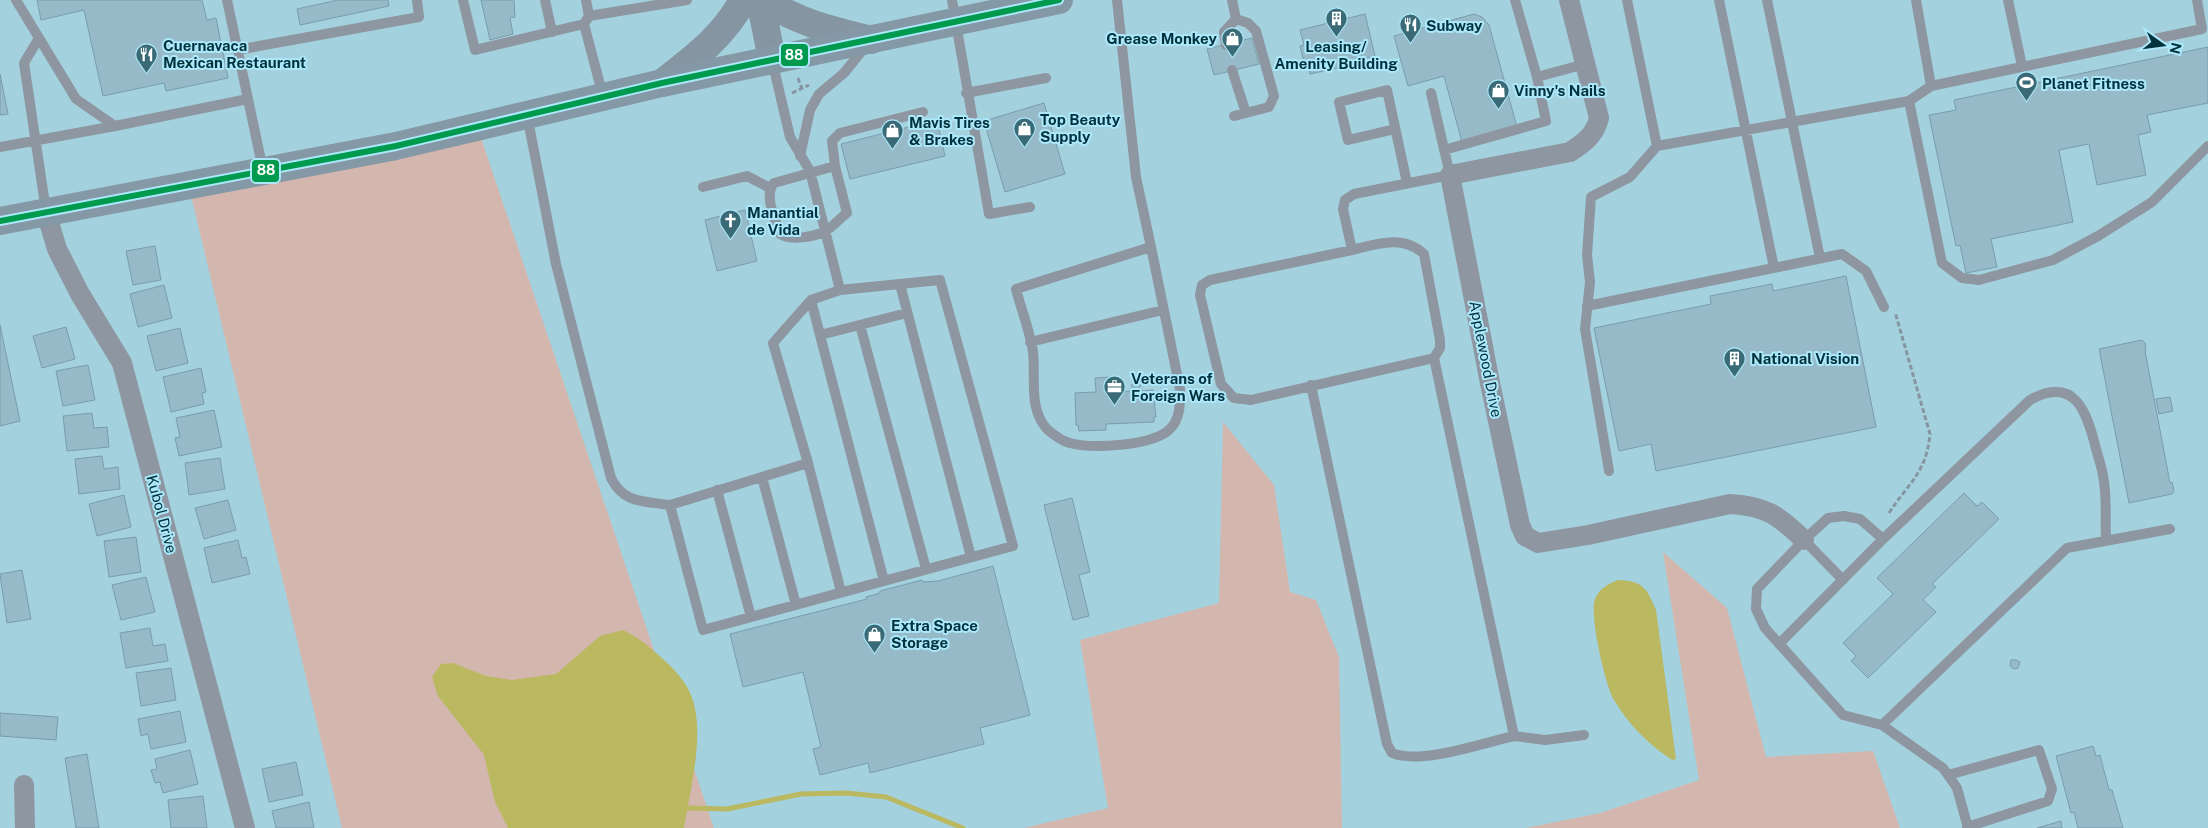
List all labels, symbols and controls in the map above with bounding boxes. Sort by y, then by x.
building icon: Leasing/ Amenity Building [1324,6,1348,37]
restaurant icon: Subway [1398,13,1422,44]
place label: Subway [1426,17,1483,34]
north arrow [2138,20,2188,70]
shop icon: Grease Monkey [1221,26,1245,57]
place label: Grease Monkey [1106,30,1218,47]
place label: Cuernavaca Mexican Restaurant [163,37,306,71]
place label: Leasing/ Amenity Building [1274,38,1398,72]
text: N [2167,41,2185,55]
restaurant icon: Cuernavaca Mexican Restaurant [135,42,159,73]
line badge: 88 [780,43,809,67]
text: 88 [785,47,803,63]
sports icon: Planet Fitness [2014,71,2038,102]
place label: Planet Fitness [2042,75,2145,92]
shop icon: Vinny's Nails [1486,78,1510,109]
place label: Vinny's Nails [1514,82,1606,99]
place label: Top Beauty Supply [1040,111,1121,145]
place label: Mavis Tires & Brakes [909,114,990,148]
shop icon: Top Beauty Supply [1012,116,1036,147]
shop icon: Mavis Tires & Brakes [881,119,905,150]
line badge: 88 [251,159,280,183]
text: 88 [257,162,275,178]
place label: Manantial de Vida [747,204,819,238]
church icon: Manantial de Vida [719,209,743,240]
street label: Applewood Drive [1466,299,1506,419]
building icon: National Vision [1723,346,1747,377]
place label: National Vision [1751,350,1859,367]
place label: Veterans of Foreign Wars [1131,370,1225,404]
office icon: Veterans of Foreign Wars [1103,375,1127,406]
street label: Kubol Drive [143,473,181,555]
place label: Extra Space Storage [891,617,978,651]
shop icon: Extra Space Storage [863,622,887,653]

